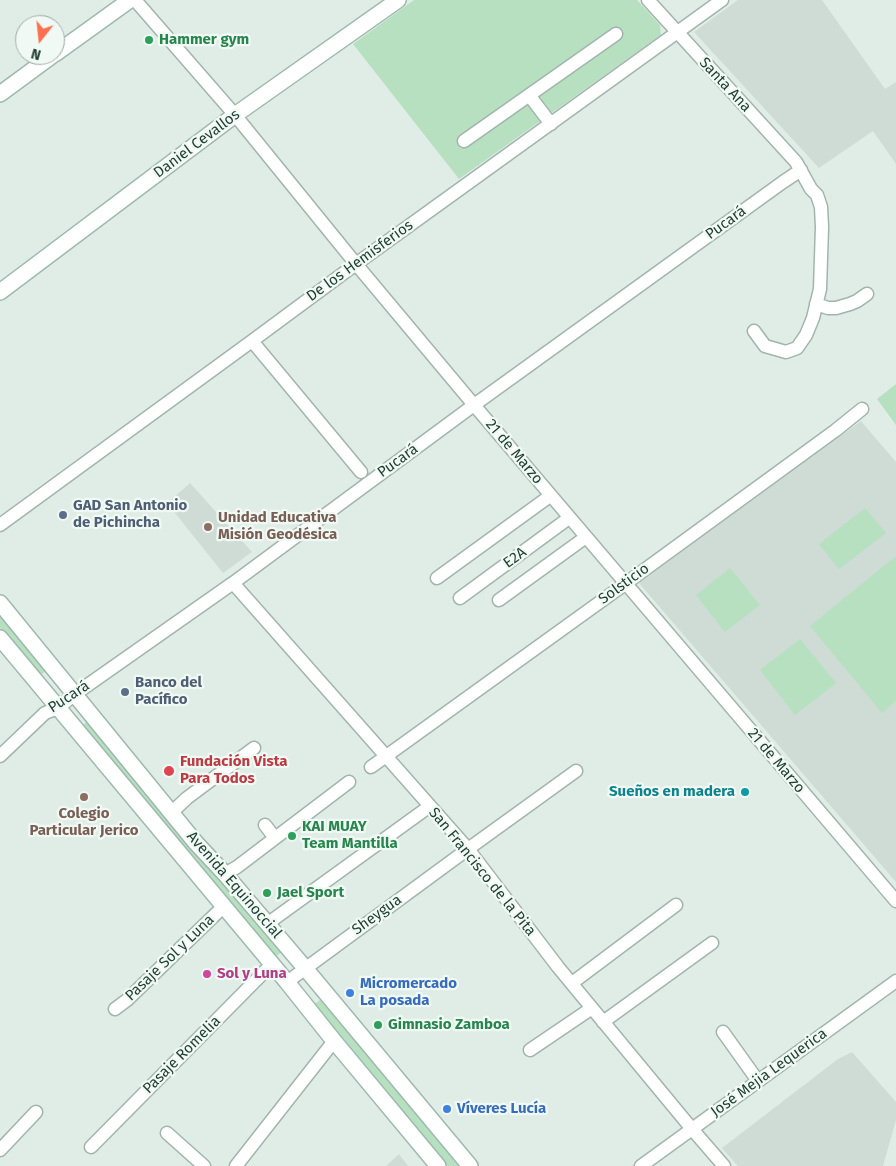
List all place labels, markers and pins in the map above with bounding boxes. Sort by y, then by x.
place label: Hammer gym [159,31,249,49]
marker: Hammer gym [143,34,155,46]
place label: GAD San Antonio de Pichincha [73,497,187,532]
marker: GAD San Antonio de Pichincha [57,509,69,521]
place label: Unidad Educativa Misión Geodésica [218,509,337,544]
marker: Unidad Educativa Misión Geodésica [202,521,214,533]
place label: Banco del Pacífico [135,674,202,709]
marker: Banco del Pacífico [119,686,131,698]
place label: Fundación Vista Para Todos [180,753,287,788]
marker: Fundación Vista Para Todos [162,764,176,778]
place label: Sueños en madera [609,783,735,801]
marker: Sueños en madera [739,786,751,798]
marker: Colegio Particular Jerico [78,791,90,803]
place label: Colegio Particular Jerico [29,805,139,840]
place label: KAI MUAY Team Mantilla [302,818,398,853]
marker: KAI MUAY Team Mantilla [286,830,298,842]
place label: Jael Sport [277,884,344,902]
marker: Jael Sport [261,887,273,899]
place label: Sol y Luna [217,965,287,983]
marker: Sol y Luna [201,968,213,980]
place label: Micromercado La posada [360,975,457,1010]
marker: Micromercado La posada [344,987,356,999]
place label: Gimnasio Zamboa [388,1016,510,1034]
marker: Gimnasio Zamboa [372,1019,384,1031]
place label: Víveres Lucía [457,1100,546,1118]
marker: Víveres Lucía [441,1103,453,1115]

